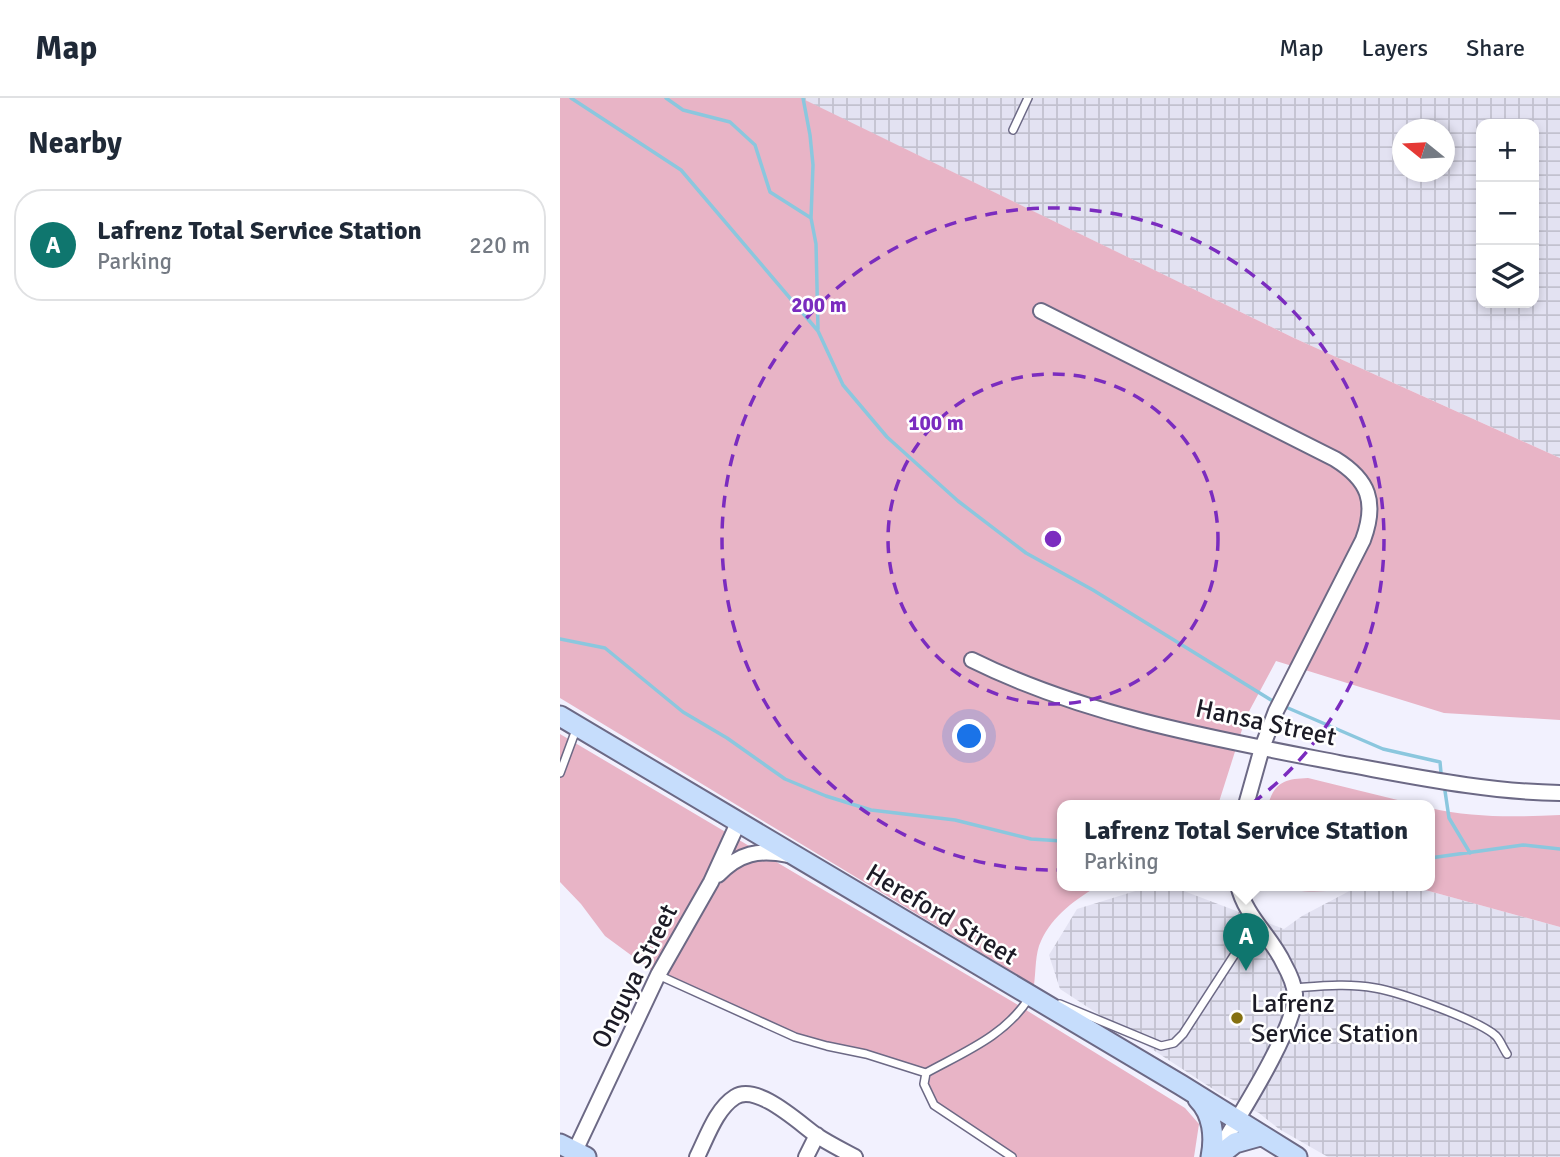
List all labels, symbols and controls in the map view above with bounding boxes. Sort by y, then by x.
text: Map [35,28,97,69]
text: Map [1279,33,1324,63]
text: Layers [1362,33,1428,63]
text: Share [1466,33,1525,63]
north arrow [1392,119,1455,182]
map controls [1476,119,1539,308]
button: + [1476,119,1539,182]
text: Nearby [28,125,122,162]
button: − [1476,182,1539,245]
text: Lafrenz Total Service Station [97,215,422,247]
text: A [46,231,60,260]
text: 220 m [469,231,530,260]
button: layers [1476,245,1539,308]
text: Parking [97,247,172,276]
text: 200 m [791,292,847,318]
text: 100 m [908,410,964,436]
centre of rings [1041,527,1065,551]
street label: Hansa Street [1193,692,1339,753]
your location [952,719,986,753]
popup [1057,800,1435,891]
text: Lafrenz Total Service Station [1084,815,1408,847]
text: Parking [1084,847,1159,876]
street label: Hereford Street [860,857,1023,973]
street label: Onguya Street [585,899,685,1054]
pin: A [1223,913,1269,971]
place label: Lafrenz Service Station [1251,988,1419,1050]
marker: Lafrenz Service Station [1229,1010,1245,1026]

